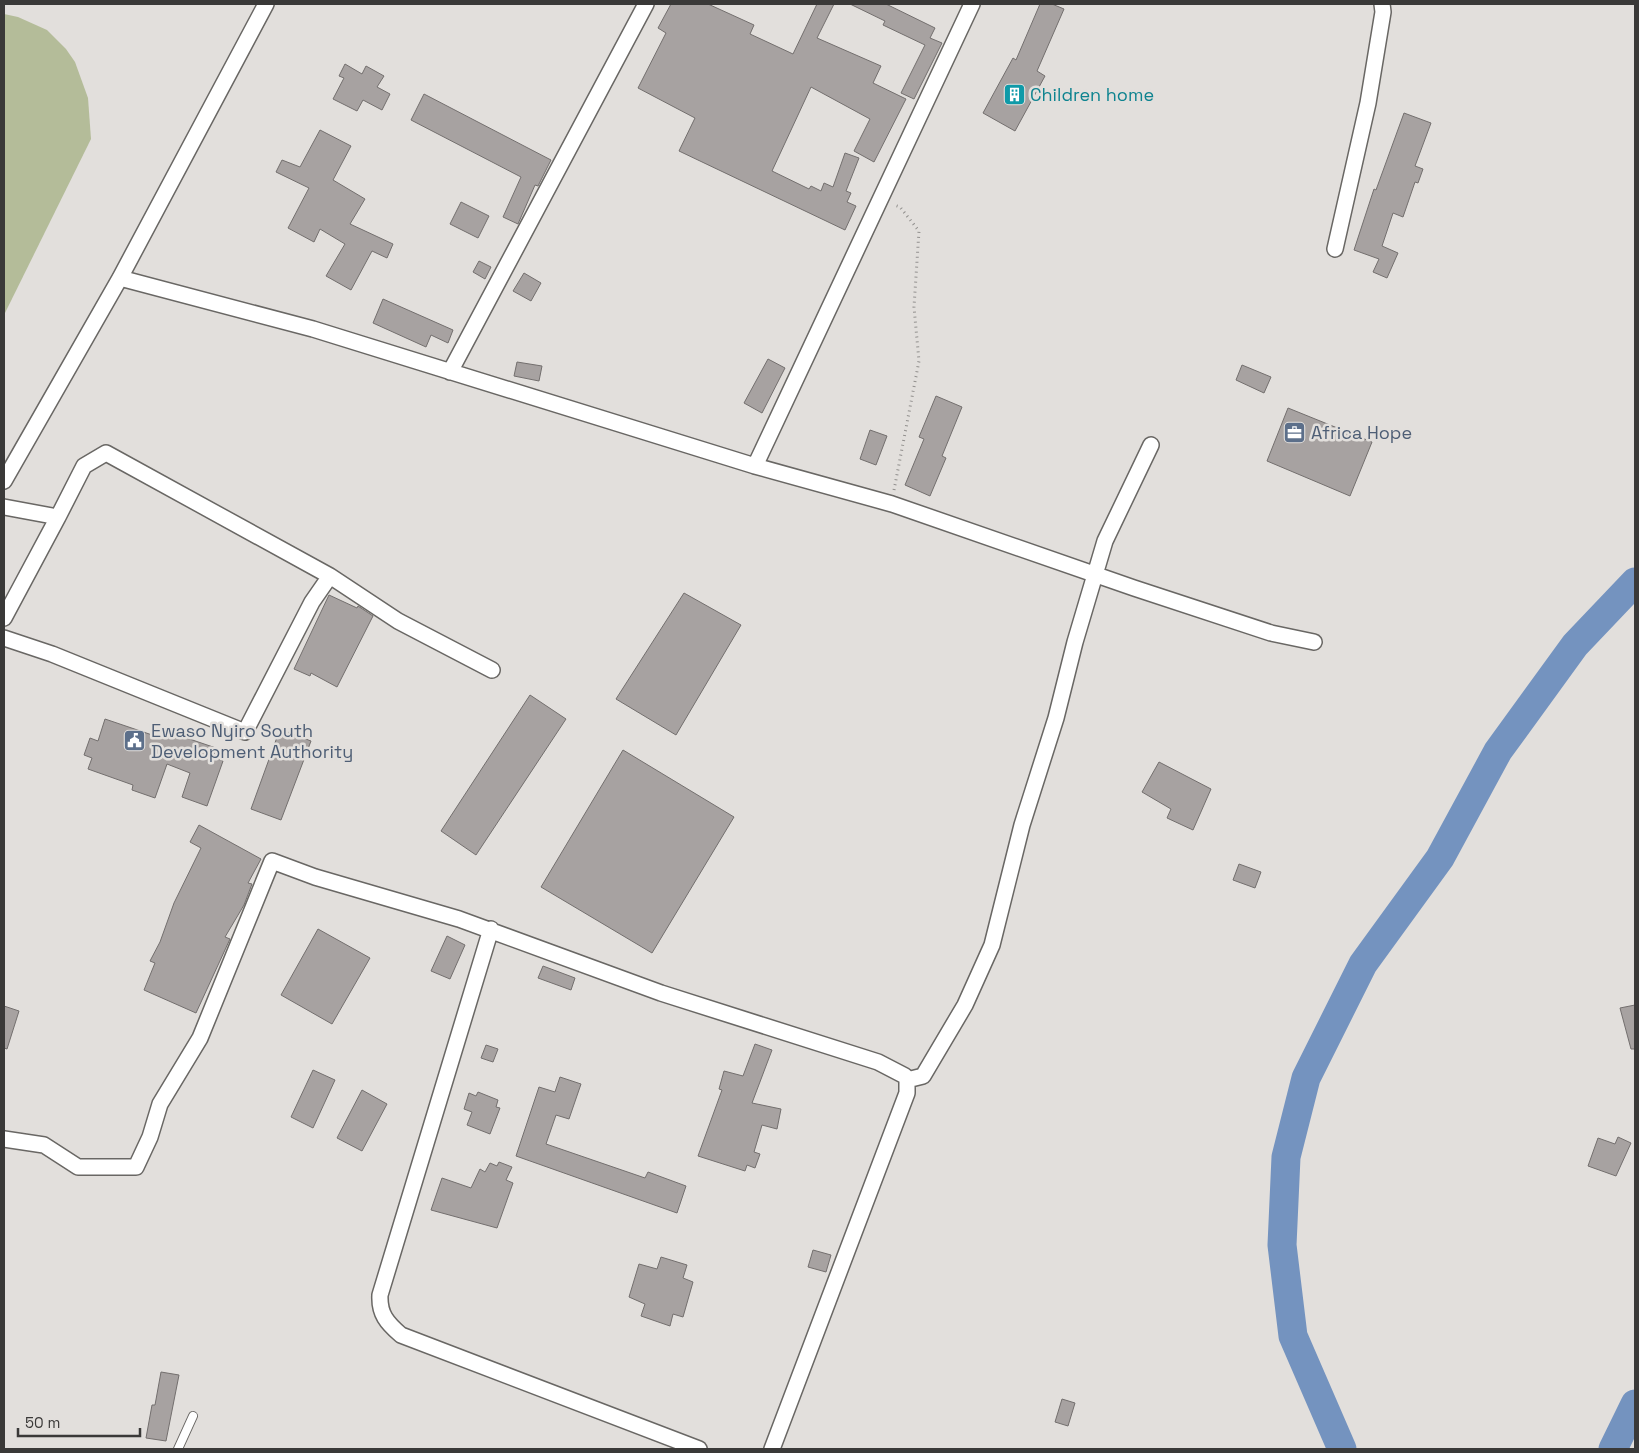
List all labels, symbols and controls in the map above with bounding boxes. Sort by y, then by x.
building icon: Children home [1002,83,1026,107]
place label: Children home [1030,83,1154,106]
office icon: Africa Hope [1283,421,1307,445]
place label: Africa Hope [1311,421,1412,444]
place label: Ewaso Nyiro South Development Authority [151,719,353,763]
public building icon: Ewaso Nyiro South Development Authority [123,729,147,753]
scale bar [18,1406,140,1438]
text: 50 m [25,1413,60,1432]

